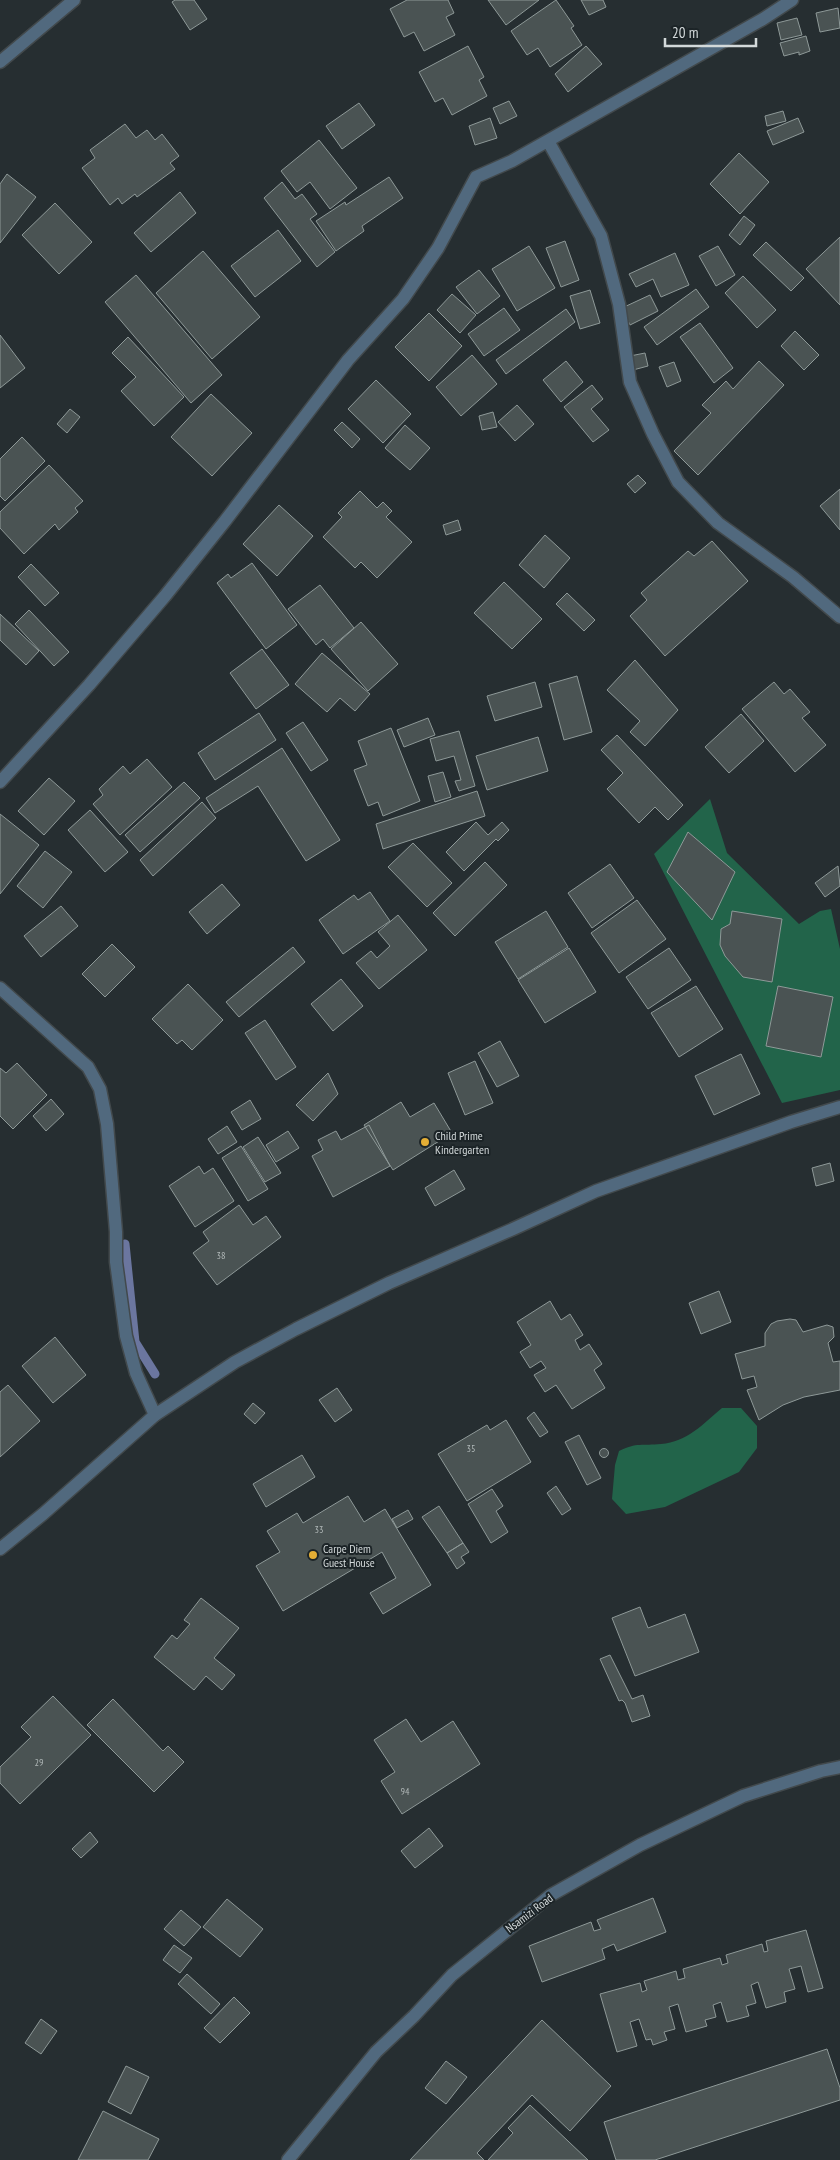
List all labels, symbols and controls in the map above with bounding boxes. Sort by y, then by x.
scale bar [665,15,756,47]
text: 20 m [672,23,698,42]
place label: Child Prime Kindergarten [435,1128,489,1157]
marker: Child Prime Kindergarten [419,1136,431,1148]
house number: 38 [217,1249,226,1262]
house number: 35 [467,1442,476,1455]
house number: 33 [315,1523,324,1536]
place label: Carpe Diem Guest House [323,1541,375,1570]
marker: Carpe Diem Guest House [307,1549,319,1561]
house number: 29 [35,1756,44,1769]
house number: 94 [401,1785,410,1798]
street label: Nsamizi Road [502,1890,556,1936]

